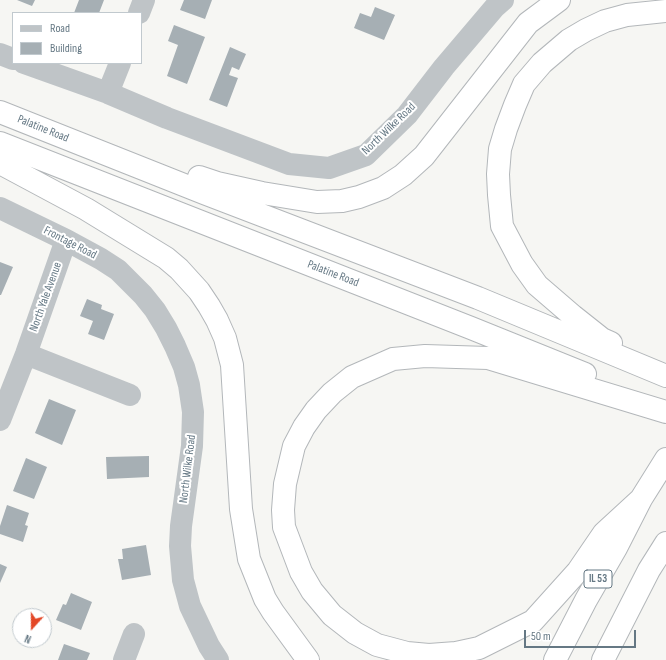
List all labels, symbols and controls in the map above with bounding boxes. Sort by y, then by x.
legend [12,12,142,64]
text: Road [50,21,70,36]
text: Building [50,41,82,56]
street label: North Wilke Road [359,100,419,158]
street label: Palatine Road [15,112,71,146]
street label: Frontage Road [41,223,99,263]
street label: Palatine Road [305,258,361,290]
street label: North Yale Avenue [27,260,65,334]
street label: North Wilke Road [177,434,199,504]
road number: IL 53 [584,570,612,588]
north arrow [12,608,52,648]
scale bar [526,622,638,648]
text: 50 m [531,629,551,644]
text: N [23,632,33,646]

